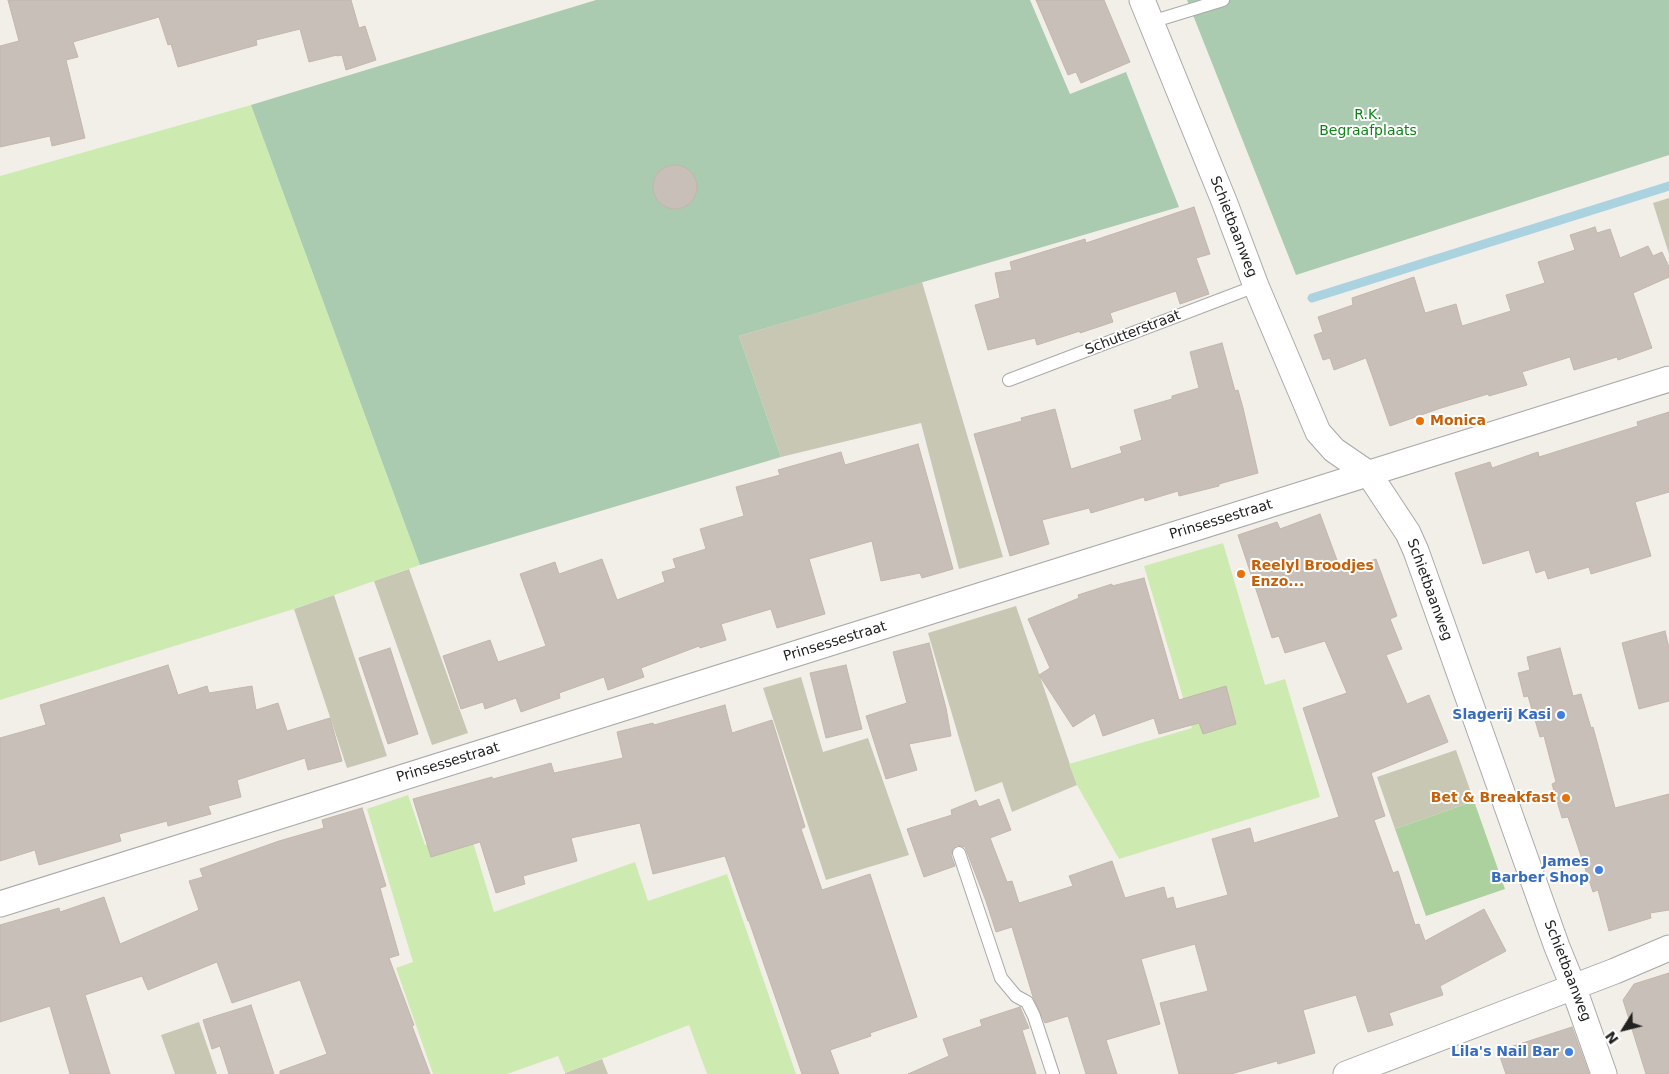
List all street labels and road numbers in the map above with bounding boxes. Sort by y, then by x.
street label: Schietbaanweg [1206,174,1260,280]
street label: Schutterstraat [1083,307,1183,359]
street label: Prinsessestraat [1167,496,1275,544]
street label: Schietbaanweg [1403,537,1455,643]
street label: Prinsessestraat [781,618,889,666]
street label: Prinsessestraat [394,739,502,787]
street label: Schietbaanweg [1540,918,1594,1024]

